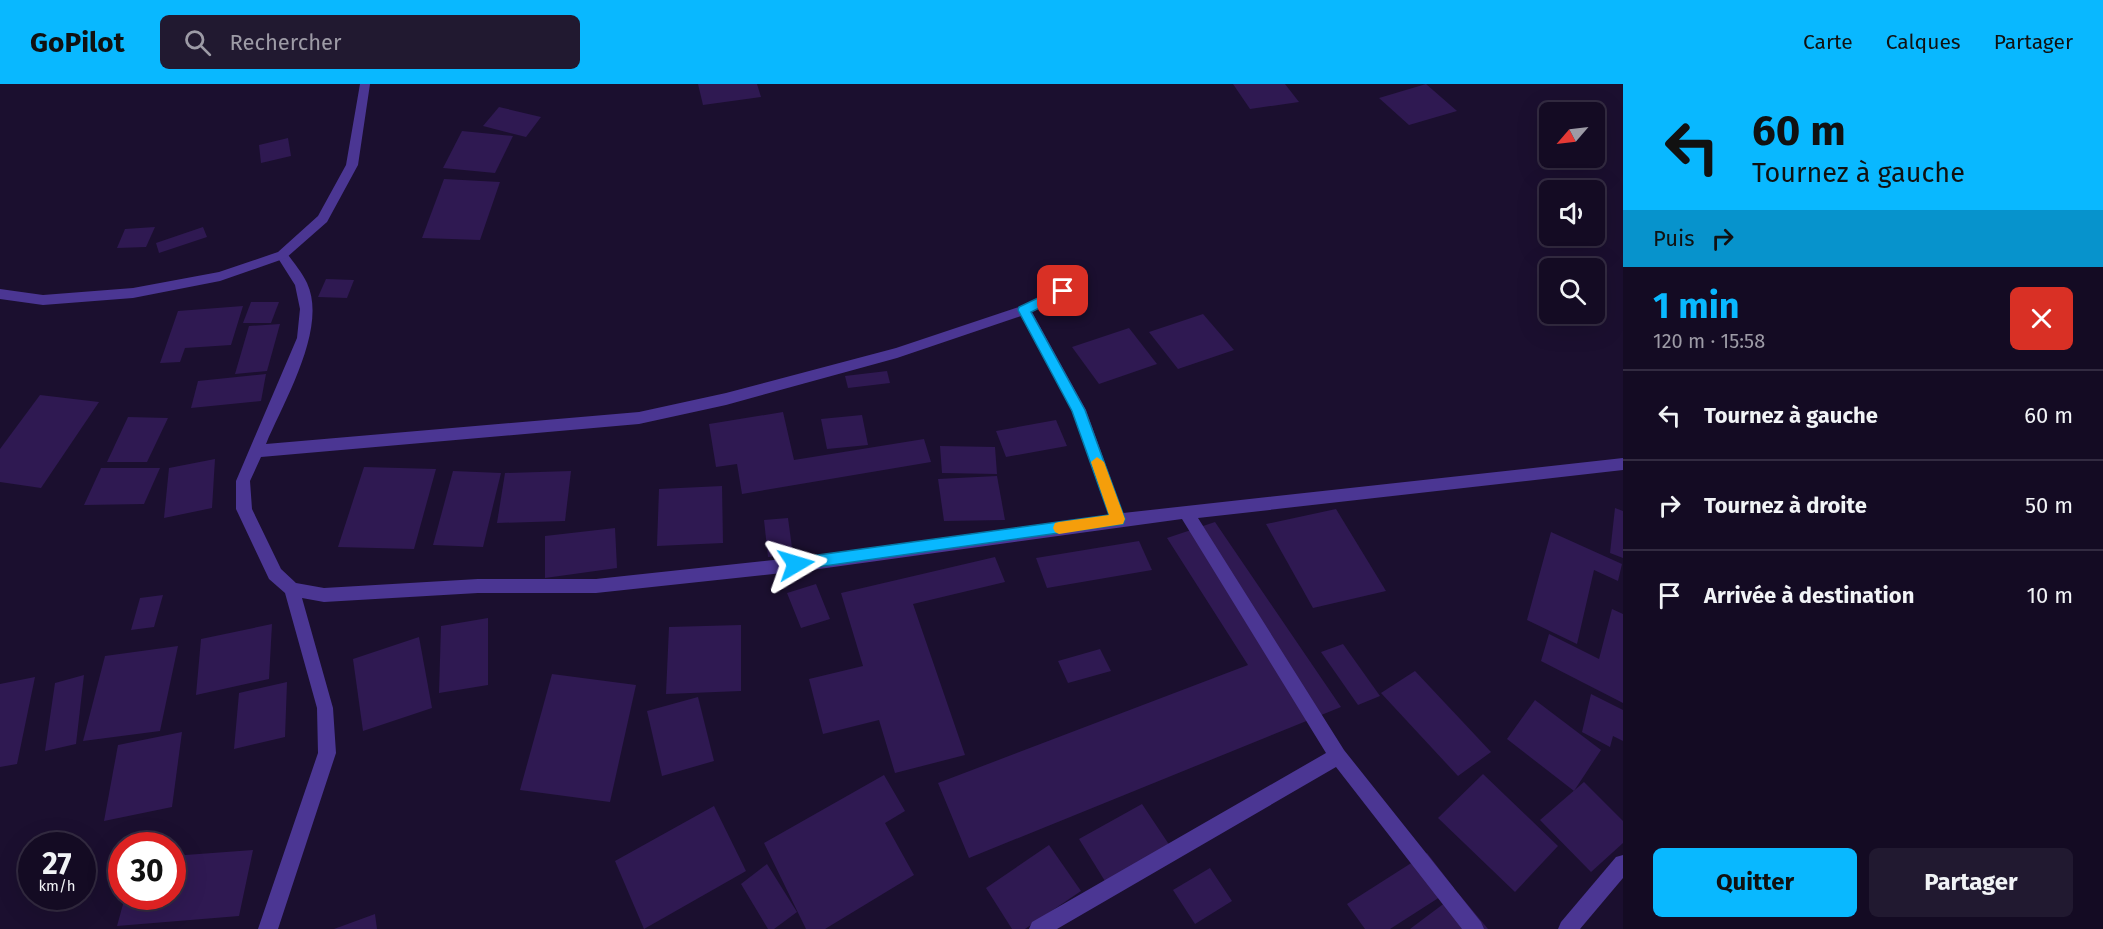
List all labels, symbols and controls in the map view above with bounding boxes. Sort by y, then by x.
search box [160,15,580,69]
text: GoPilot [30,26,124,59]
icon: search [181,26,214,59]
text: Rechercher [229,29,342,56]
text: Carte [1803,29,1853,55]
text: Calques [1886,29,1961,55]
text: Partager [1994,29,2073,55]
north arrow [1539,102,1605,168]
map controls [1539,102,1605,324]
text: 60 m [1752,106,1846,156]
icon: left [1653,108,1731,186]
text: Tournez à gauche [1752,157,1965,189]
button: sound [1539,180,1605,246]
icon: right [1706,222,1739,255]
text: Puis [1653,225,1694,252]
button: search [1539,258,1605,324]
pin [1037,265,1088,316]
icon: arrive [1046,274,1079,307]
text: 1 min [1653,284,1740,328]
button: close [2010,287,2073,350]
text: 120 m · 15:58 [1653,329,1765,353]
icon: left [1653,399,1686,432]
text: Tournez à gauche [1704,402,1878,429]
text: 60 m [2024,402,2073,429]
icon: right [1653,489,1686,522]
text: Tournez à droite [1704,492,1867,519]
text: 50 m [2025,492,2073,519]
position arrow [764,532,828,596]
icon: arrive [1653,579,1686,612]
text: Arrivée à destination [1704,582,1914,609]
text: 10 m [2027,582,2073,609]
speed limit sign: 30 [108,832,186,910]
text: 27 [42,846,72,882]
button: Quitter [1653,848,1857,917]
button: Partager [1869,848,2073,917]
text: km/h [38,877,76,895]

